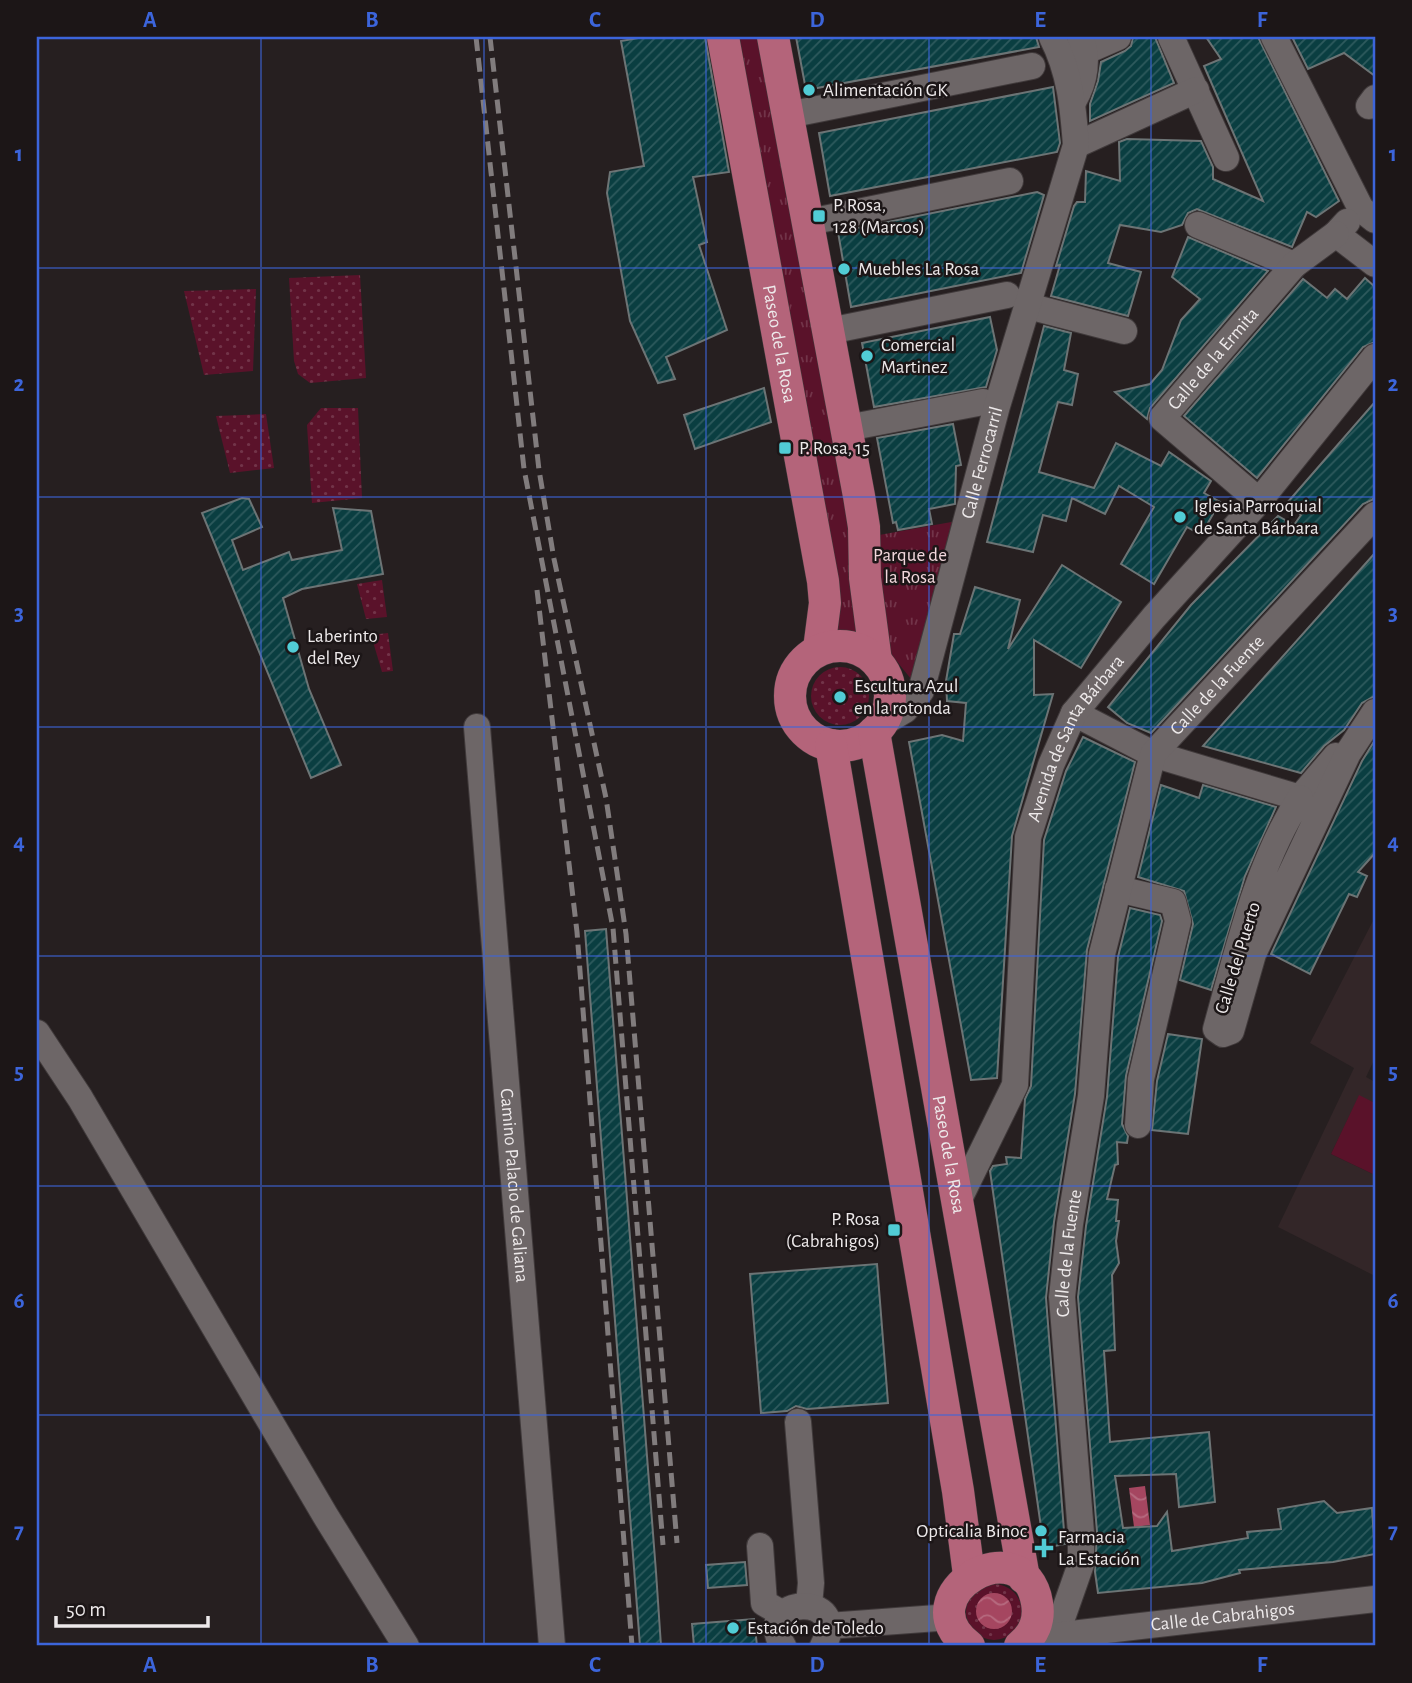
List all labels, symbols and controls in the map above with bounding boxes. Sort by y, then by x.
text: A [143,9,157,32]
text: B [365,9,379,32]
text: C [589,9,601,32]
text: D [809,9,825,32]
text: E [1034,9,1046,32]
text: F [1257,9,1268,32]
place label: Alimentación GK [823,81,948,100]
marker: Alimentación GK [801,82,817,98]
text: 1 [15,143,23,166]
text: 1 [1389,143,1397,166]
place label: P. Rosa, 128 (Marcos) [833,196,925,237]
marker: P. Rosa, 128 (Marcos) [811,208,827,224]
place label: Muebles La Rosa [858,260,979,279]
marker: Muebles La Rosa [836,261,852,277]
street label: Paseo de la Rosa [759,283,800,405]
street label: Calle de la Ermita [1164,304,1262,413]
place label: Comercial Martinez [881,336,955,377]
marker: Comercial Martinez [859,348,875,364]
text: 2 [14,373,25,396]
text: 2 [1388,373,1399,396]
street label: Calle Ferrocarril [958,404,1006,521]
place label: P. Rosa, 15 [799,439,870,458]
marker: P. Rosa, 15 [777,440,793,456]
place label: Iglesia Parroquial de Santa Bárbara [1194,497,1322,538]
marker: Iglesia Parroquial de Santa Bárbara [1172,509,1188,525]
park label: Parque de la Rosa [873,546,947,587]
text: 3 [14,602,24,625]
text: 3 [1388,602,1398,625]
place label: Laberinto del Rey [307,627,378,668]
street label: Calle de la Fuente [1166,632,1268,739]
marker: Laberinto del Rey [285,639,301,655]
street label: Avenida de Santa Bárbara [1024,651,1128,824]
place label: Escultura Azul en la rotonda [854,677,959,718]
marker: Escultura Azul en la rotonda [832,689,848,705]
text: 4 [13,831,25,854]
text: 4 [1387,831,1399,854]
street label: Calle del Puerto [1212,900,1264,1016]
text: 5 [14,1061,24,1084]
text: 5 [1388,1061,1398,1084]
street label: Camino Palacio de Galiana [497,1088,532,1284]
street label: Paseo de la Rosa [929,1094,969,1215]
street label: Calle de la Fuente [1052,1188,1085,1318]
place label: P. Rosa (Cabrahigos) [786,1210,880,1251]
marker: P. Rosa (Cabrahigos) [886,1222,902,1238]
text: 6 [13,1290,25,1313]
text: 6 [1387,1290,1399,1313]
text: 7 [14,1520,24,1543]
text: 7 [1388,1520,1398,1543]
place label: Opticalia Binoc [916,1522,1027,1541]
marker: Opticalia Binoc [1033,1523,1049,1539]
place label: Farmacia La Estación [1058,1528,1140,1569]
marker: Farmacia La Estación [1036,1540,1052,1556]
scale bar [56,1585,208,1629]
text: 50 m [66,1599,106,1620]
street label: Calle de Cabrahigos [1150,1599,1296,1634]
place label: Estación de Toledo [747,1619,884,1638]
marker: Estación de Toledo [725,1620,741,1636]
text: A [143,1654,157,1677]
text: B [365,1654,379,1677]
text: C [589,1654,601,1677]
text: D [809,1654,825,1677]
text: E [1034,1654,1046,1677]
text: F [1257,1654,1268,1677]

